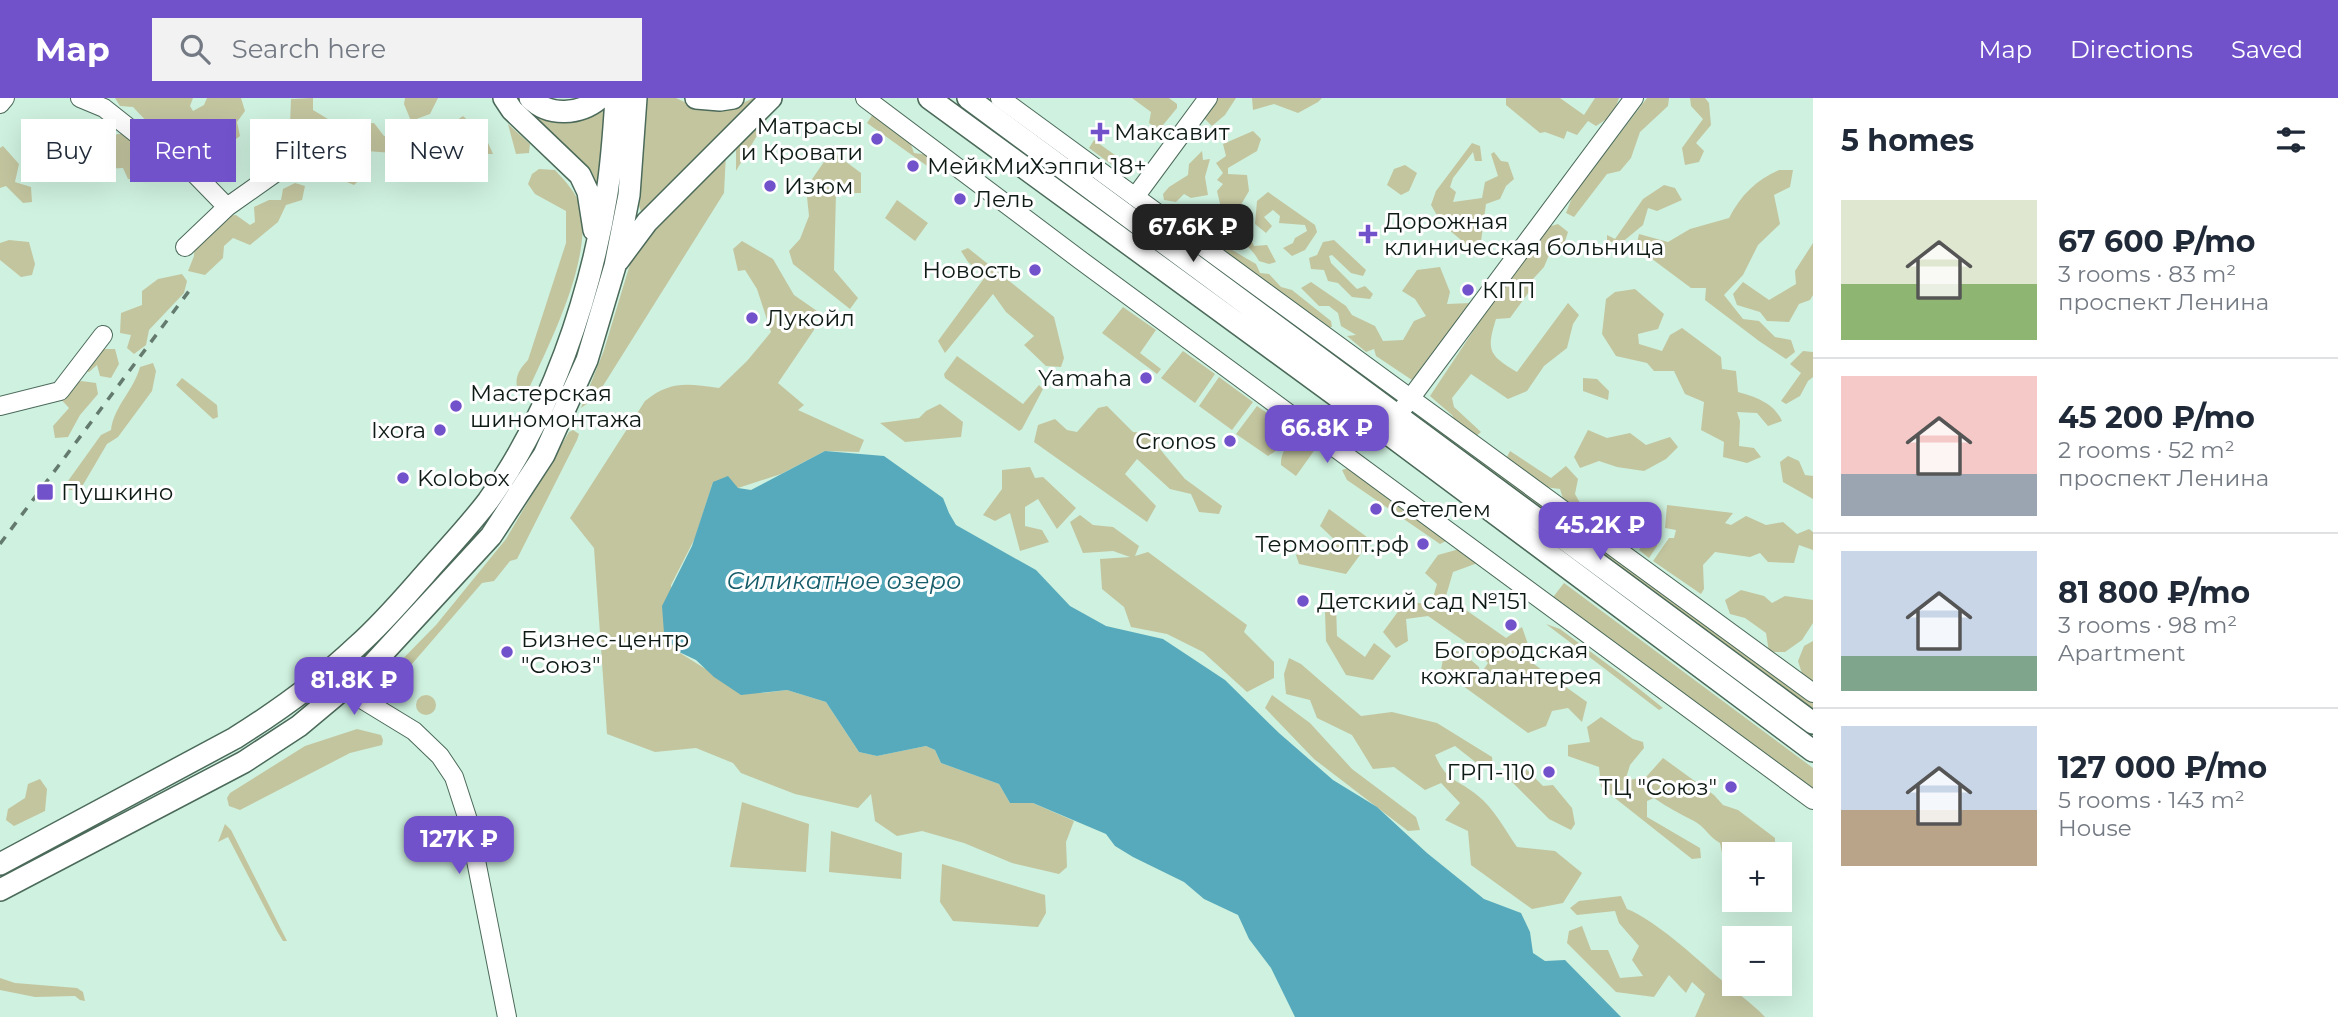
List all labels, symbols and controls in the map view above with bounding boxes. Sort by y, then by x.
search box [152,18,642,81]
text: Map [35,29,110,69]
icon: search [176,30,214,68]
text: Search here [232,33,386,65]
text: Map [1979,35,2032,64]
text: Directions [2070,35,2193,64]
text: Saved [2231,35,2303,64]
place label: Матрасы и Кровати [741,112,863,166]
place label: Максавит [1114,118,1230,146]
chip: Buy [21,119,116,182]
chip: Rent [130,119,236,182]
chip: Filters [250,119,371,182]
chip: New [385,119,488,182]
icon: filters [2272,121,2310,159]
text: 5 homes [1841,122,1974,159]
marker: Максавит [1092,124,1108,140]
marker: Матрасы и Кровати [869,131,885,147]
place label: МейкМиХэппи 18+ [927,152,1147,180]
marker: МейкМиХэппи 18+ [905,158,921,174]
place label: Изюм [784,172,853,200]
marker: Изюм [762,178,778,194]
place label: Лель [974,185,1034,213]
marker: Лель [952,191,968,207]
pin: 67.6K ₽ [1128,204,1258,264]
place label: Дорожная клиническая больница [1384,207,1664,261]
text: 67.6K ₽ [1148,213,1238,241]
text: 67 600 ₽/mo [2058,223,2256,260]
marker: Дорожная клиническая больница [1358,224,1378,244]
icon: home [1897,228,1981,312]
place label: Новость [922,256,1021,284]
text: 3 rooms · 83 m² [2058,260,2236,288]
marker: Новость [1027,262,1043,278]
place label: КПП [1482,276,1536,304]
marker: КПП [1460,282,1476,298]
text: проспект Ленина [2058,288,2269,316]
place label: Лукойл [766,304,855,332]
marker: Лукойл [744,310,760,326]
place label: Yamaha [1038,364,1132,392]
marker: Yamaha [1138,370,1154,386]
place label: Мастерская шиномонтажа [470,379,642,433]
marker: Мастерская шиномонтажа [448,398,464,414]
text: 45 200 ₽/mo [2058,399,2255,436]
icon: home [1897,404,1981,488]
pin: 66.8K ₽ [1262,406,1392,465]
text: 66.8K ₽ [1281,414,1373,442]
place label: Ixora [371,416,426,444]
marker: Ixora [432,422,448,438]
place label: Cronos [1135,427,1216,455]
marker: Cronos [1222,433,1238,449]
text: 2 rooms · 52 m² [2058,436,2235,464]
place label: Kolobox [417,464,510,492]
text: проспект Ленина [2058,464,2269,492]
marker: Kolobox [395,470,411,486]
place label: Пушкино [61,478,174,506]
marker: Пушкино [35,482,55,502]
place label: Сетелем [1390,495,1491,523]
marker: Сетелем [1368,501,1384,517]
pin: 45.2K ₽ [1535,503,1665,562]
text: 45.2K ₽ [1555,511,1645,539]
place label: Термоопт.рф [1255,530,1409,558]
marker: Термоопт.рф [1415,536,1431,552]
water label: Силикатное озеро [726,566,962,595]
text: 81 800 ₽/mo [2058,574,2250,611]
icon: home [1897,579,1981,663]
place label: Детский сад №151 [1317,587,1528,615]
marker: Детский сад №151 [1295,593,1311,609]
text: 3 rooms · 98 m² [2058,611,2237,639]
marker: Богородская кожгалантерея [1503,617,1519,633]
place label: Бизнес-центр "Союз" [521,625,689,679]
place label: Богородская кожгалантерея [1420,636,1602,690]
text: Apartment [2058,639,2186,667]
marker: Бизнес-центр "Союз" [499,644,515,660]
pin: 81.8K ₽ [289,658,419,717]
text: 81.8K ₽ [310,666,398,694]
text: 127 000 ₽/mo [2058,749,2267,786]
icon: home [1897,754,1981,838]
place label: ГРП-110 [1447,758,1535,786]
marker: ГРП-110 [1541,764,1557,780]
place label: ТЦ "Союз" [1599,773,1717,801]
marker: ТЦ "Союз" [1723,779,1739,795]
text: 5 rooms · 143 m² [2058,786,2245,814]
text: House [2058,814,2132,842]
pin: 127K ₽ [402,816,516,876]
text: 127K ₽ [420,825,498,853]
map controls [1722,842,1792,996]
button: + [1722,842,1792,912]
button: − [1722,926,1792,996]

